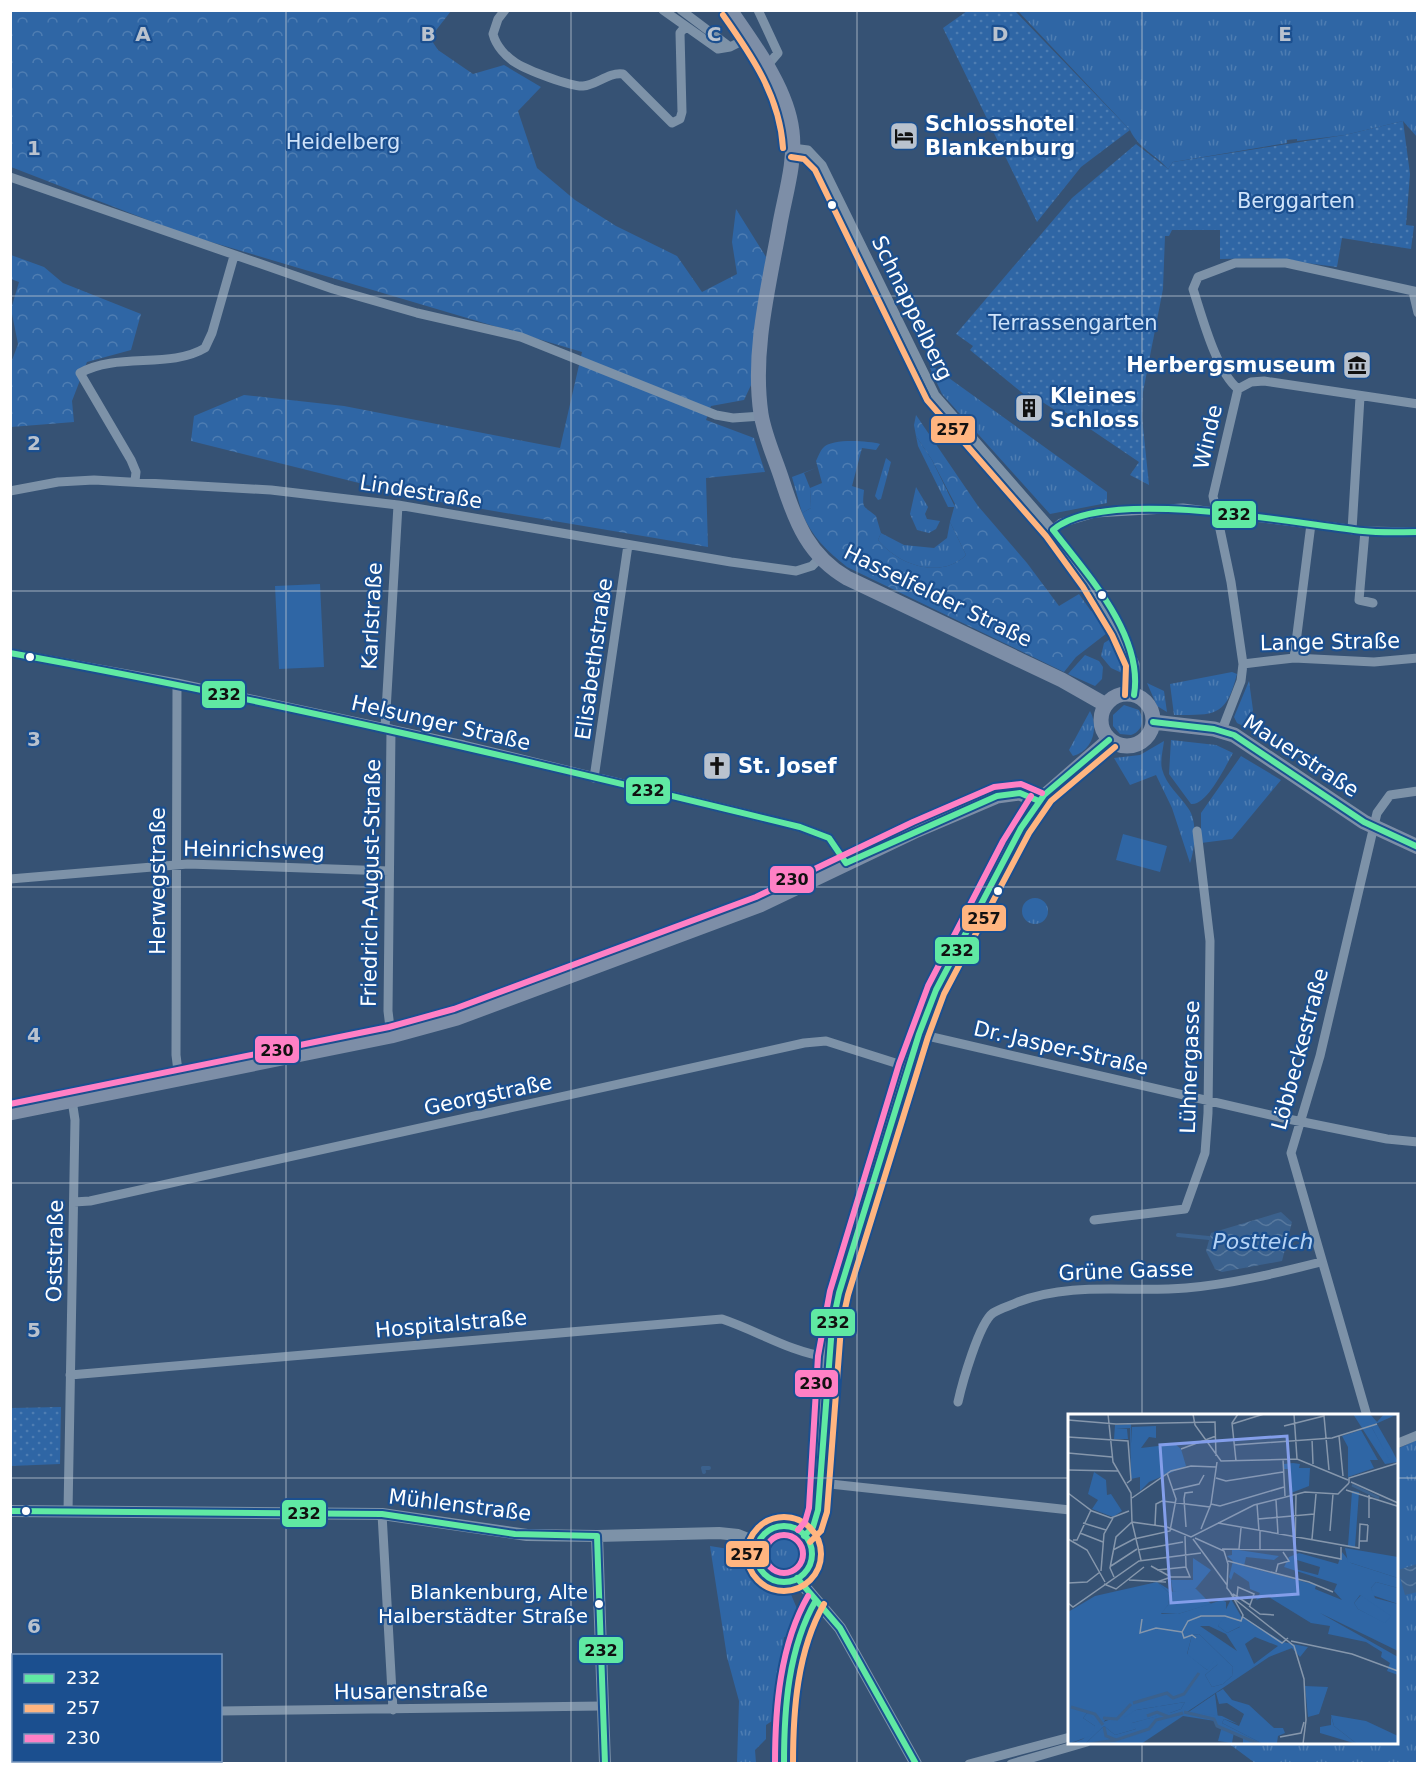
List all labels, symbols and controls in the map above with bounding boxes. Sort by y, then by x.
text: A [135,22,151,46]
text: B [420,22,436,46]
text: C [707,22,721,46]
text: D [992,22,1008,46]
text: E [1278,22,1292,46]
place label: Schlosshotel Blankenburg [925,112,1075,160]
hotel icon: Schlosshotel Blankenburg [888,120,920,152]
park label: Heidelberg [286,130,400,154]
text: 1 [27,136,41,160]
park label: Berggarten [1237,189,1355,213]
unlabelled marker [826,199,838,211]
street label: Schnappelberg [867,232,957,384]
park label: Terrassengarten [987,311,1158,335]
museum icon: Herbergsmuseum [1341,349,1373,381]
place label: Herbergsmuseum [1126,353,1336,377]
place label: Kleines Schloss [1050,384,1139,432]
building icon: Kleines Schloss [1013,392,1045,424]
street label: Winde [1189,402,1227,472]
line badge: 257 [930,415,976,444]
text: 257 [936,420,970,439]
text: 2 [27,431,41,455]
street label: Lindestraße [358,470,484,514]
line badge: 232 [1211,500,1257,529]
text: 232 [1217,505,1251,524]
street label: Hasselfelder Straße [840,540,1036,652]
street label: Karlstraße [357,562,387,670]
street label: Elisabethstraße [571,576,617,742]
unlabelled marker [1096,589,1108,601]
street label: Lange Straße [1260,629,1400,655]
unlabelled marker [24,651,36,663]
line badge: 232 [201,680,246,709]
text: 232 [207,685,241,704]
street label: Helsunger Straße [349,691,533,755]
street label: Mauerstraße [1239,710,1363,802]
text: 3 [27,727,41,751]
church icon: St. Josef [701,750,733,782]
place label: St. Josef [738,754,837,778]
street label: Friedrich-August-Straße [357,759,385,1007]
line badge: 232 [625,776,671,805]
text: 232 [631,781,665,800]
street label: Herwegstraße [146,807,170,955]
street label: Heinrichsweg [183,837,325,863]
line badge: 230 [769,865,815,894]
text: 230 [775,870,809,889]
unlabelled marker [992,885,1004,897]
line badge: 257 [961,904,1007,932]
text: 257 [967,909,1001,928]
line badge: 232 [934,936,980,965]
text: 232 [940,941,974,960]
street label: Löbbeckestraße [1267,965,1333,1133]
street label: Lühnergasse [1176,1000,1204,1134]
street label: Dr.-Jasper-Straße [971,1016,1151,1080]
text: 4 [27,1023,41,1047]
line badge: 230 [254,1035,300,1064]
text: 230 [260,1041,294,1060]
street label: Georgstraße [422,1070,554,1120]
street label: Oststraße [42,1200,68,1302]
water label: Postteich [1212,1229,1314,1254]
street label: Grüne Gasse [1058,1257,1194,1285]
street label: Hospitalstraße [374,1305,528,1343]
line badge: 232 [810,1308,856,1337]
text: 232 [816,1313,850,1332]
text: 5 [27,1318,41,1342]
line badge: 230 [794,1369,839,1398]
text: 230 [799,1374,833,1393]
inset map [1068,1414,1398,1744]
street label: Mühlenstraße [387,1484,533,1526]
line badge: 232 [281,1499,327,1528]
text: 232 [287,1504,321,1523]
unlabelled marker [20,1505,32,1517]
line badge: 257 [725,1540,770,1568]
text: 257 [730,1545,764,1564]
place label: Blankenburg, Alte Halberstädter Straße [378,1580,588,1628]
marker: Blankenburg, Alte Halberstädter Straße [593,1598,605,1610]
text: 6 [27,1614,41,1638]
line badge: 232 [578,1636,624,1664]
text: 232 [584,1641,618,1660]
legend [12,1654,222,1762]
text: 232 [66,1667,100,1688]
street label: Husarenstraße [334,1678,488,1704]
text: 257 [66,1697,100,1718]
text: 230 [66,1727,100,1748]

